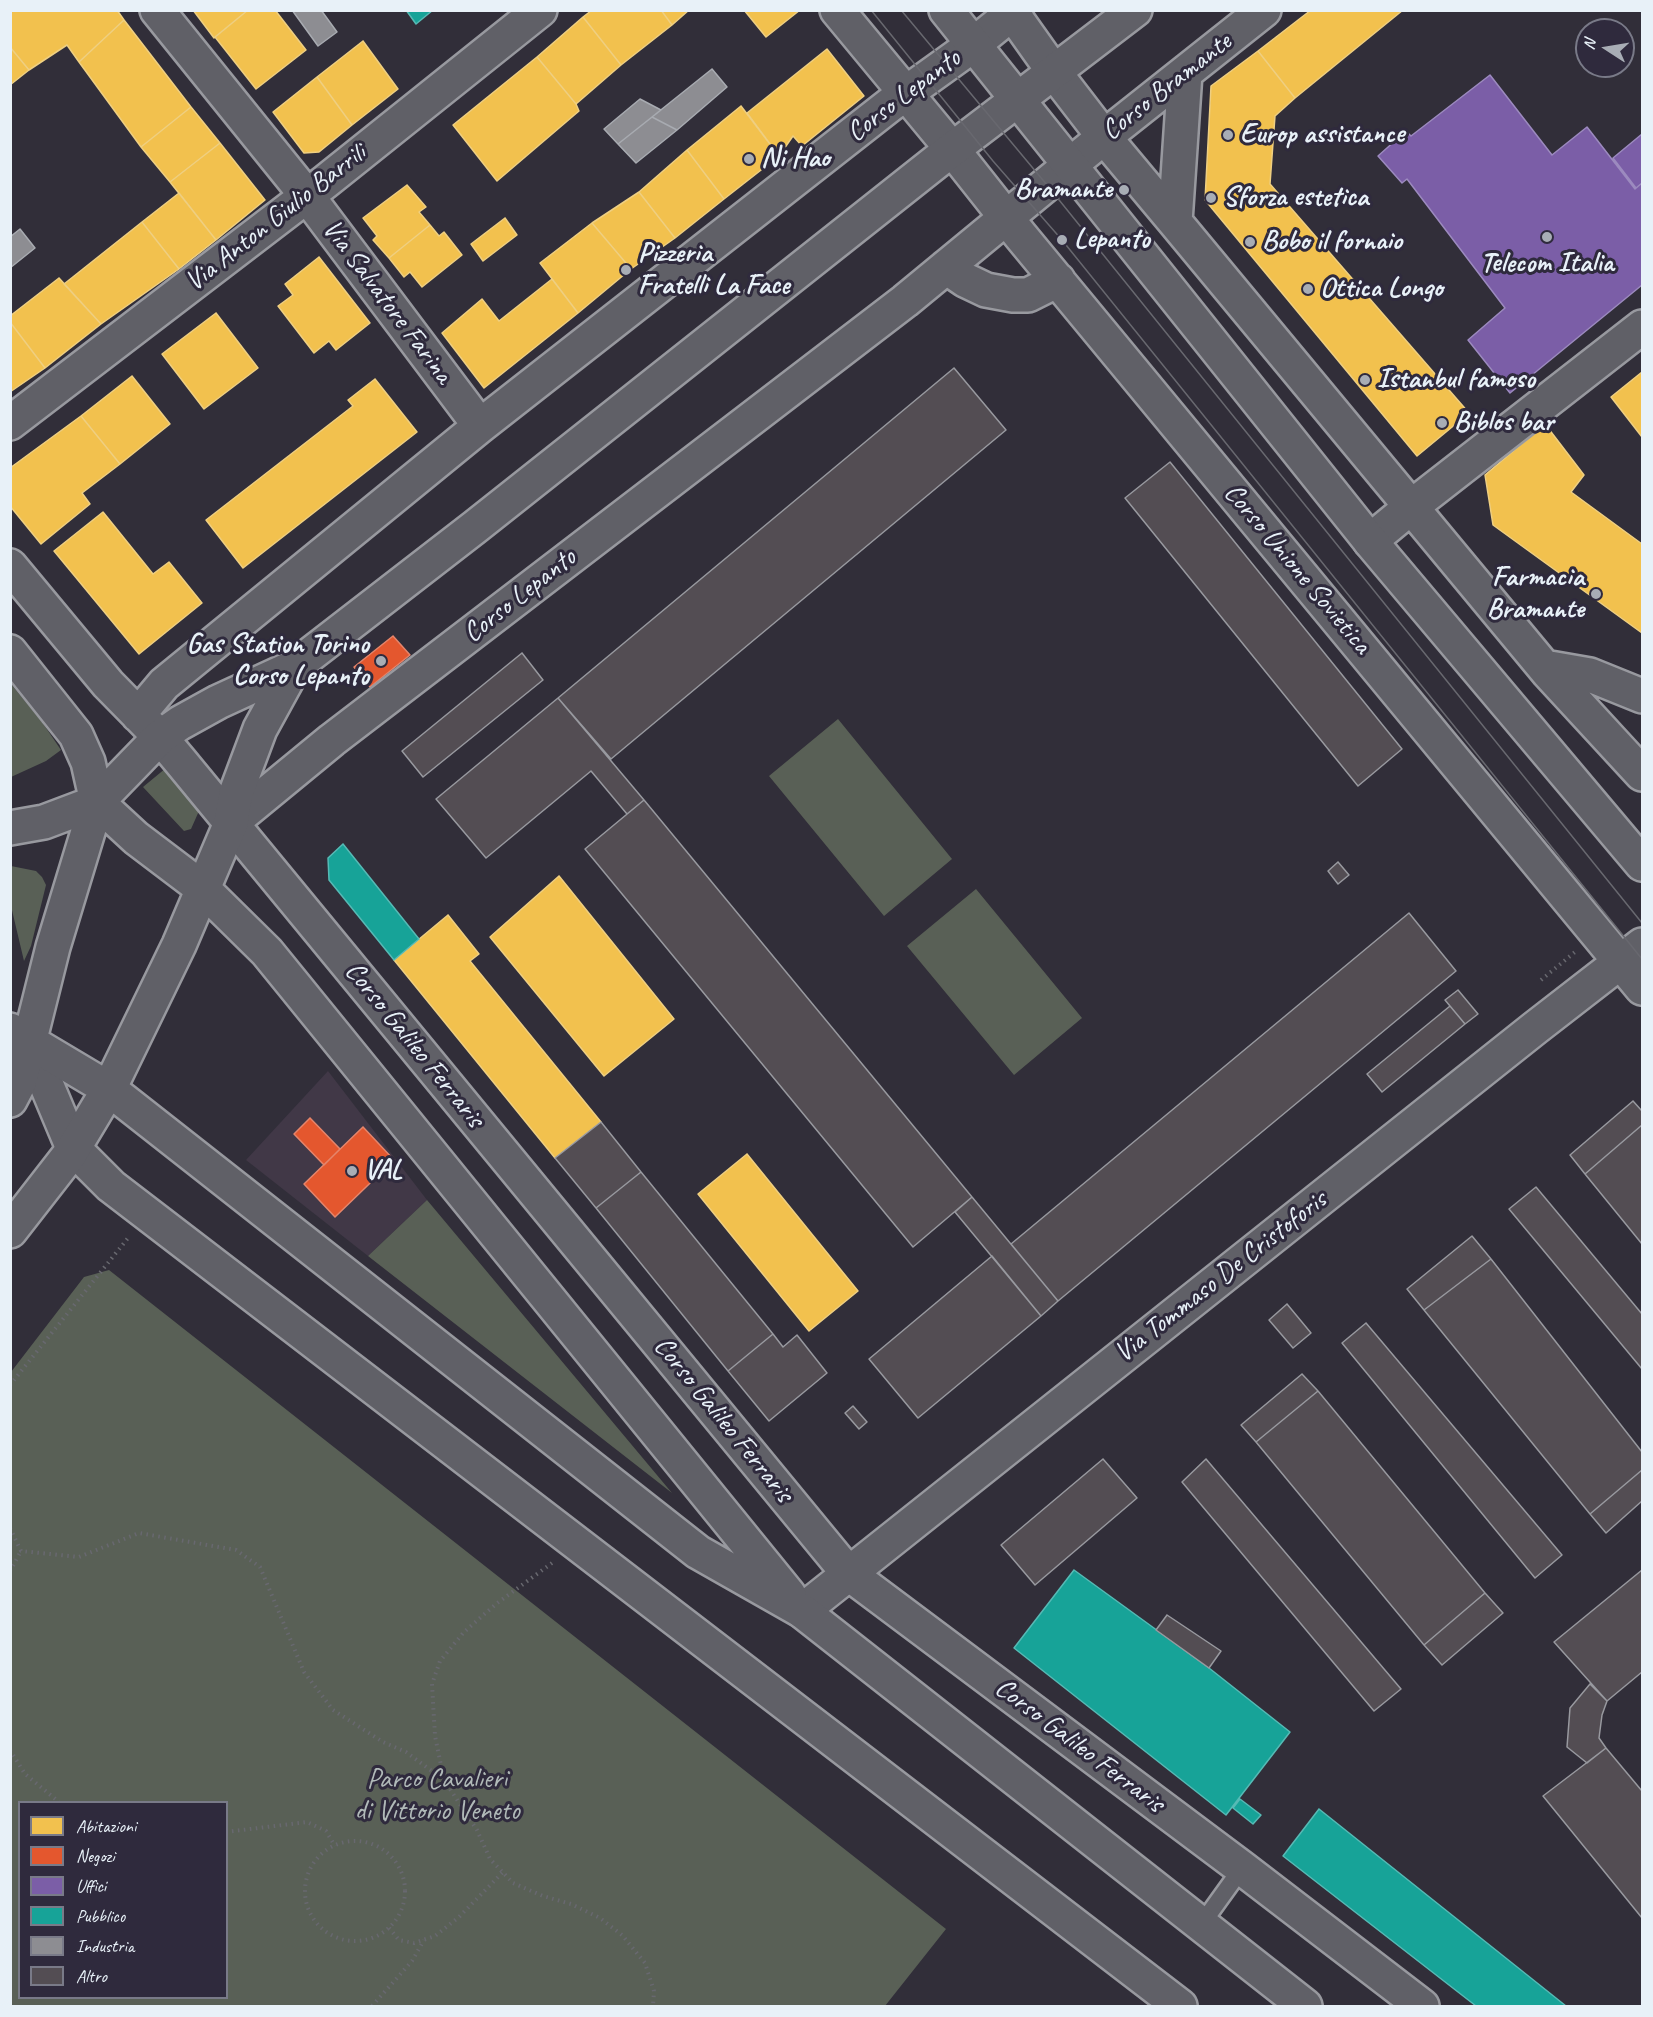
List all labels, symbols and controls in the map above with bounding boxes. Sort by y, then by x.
north arrow [1575,18,1635,78]
street label: Corso Bramante [1095,26,1239,148]
text: N [1579,38,1600,52]
street label: Corso Lepanto [840,42,968,150]
place label: Europ assistance [1240,118,1404,152]
marker: Europ assistance [1221,128,1235,142]
street label: Via Anton Giulio Barrili [179,137,373,299]
place label: Ni Hao [761,142,830,176]
marker: Ni Hao [742,152,756,166]
place label: Bramante [1015,173,1112,207]
place label: Sforza estetica [1223,181,1368,215]
marker: Bramante [1117,183,1131,197]
marker: Sforza estetica [1204,191,1218,205]
street label: Via Salvatore Farina [314,213,460,391]
place label: Lepanto [1074,223,1150,257]
place label: Bobo il fornaio [1262,225,1402,259]
marker: Telecom Italia [1540,230,1554,244]
marker: Lepanto [1055,233,1069,247]
marker: Bobo il fornaio [1243,235,1257,249]
place label: Pizzeria Fratelli La Face [638,237,789,303]
place label: Telecom Italia [1481,247,1613,281]
marker: Pizzeria Fratelli La Face [619,263,633,277]
place label: Ottica Longo [1320,272,1443,306]
marker: Ottica Longo [1301,282,1315,296]
place label: Istanbul famoso [1377,363,1535,397]
marker: Istanbul famoso [1358,373,1372,387]
place label: Biblos bar [1454,406,1553,440]
marker: Biblos bar [1435,416,1449,430]
street label: Corso Unione Sovietica [1216,477,1378,661]
street label: Corso Lepanto [457,542,583,650]
place label: Farmacia Bramante [1487,561,1584,627]
marker: Farmacia Bramante [1589,587,1603,601]
place label: Gas Station Torino Corso Lepanto [186,628,369,694]
marker: Gas Station Torino Corso Lepanto [374,654,388,668]
street label: Corso Galileo Ferraris [337,955,491,1135]
place label: VAL [364,1154,402,1188]
marker: VAL [345,1164,359,1178]
street label: Via Tommaso De Cristoforis [1108,1184,1334,1370]
street label: Corso Galileo Ferraris [646,1330,800,1510]
street label: Corso Galileo Ferraris [988,1671,1170,1821]
park label: Parco Cavalieri di Vittorio Veneto [354,1763,520,1829]
legend [18,1801,228,1999]
text: Abitazioni [76,1815,136,1837]
text: Negozi [76,1845,115,1867]
text: Uffici [76,1875,106,1897]
text: Pubblico [76,1905,125,1927]
text: Industria [76,1935,134,1957]
text: Altro [76,1965,107,1987]

